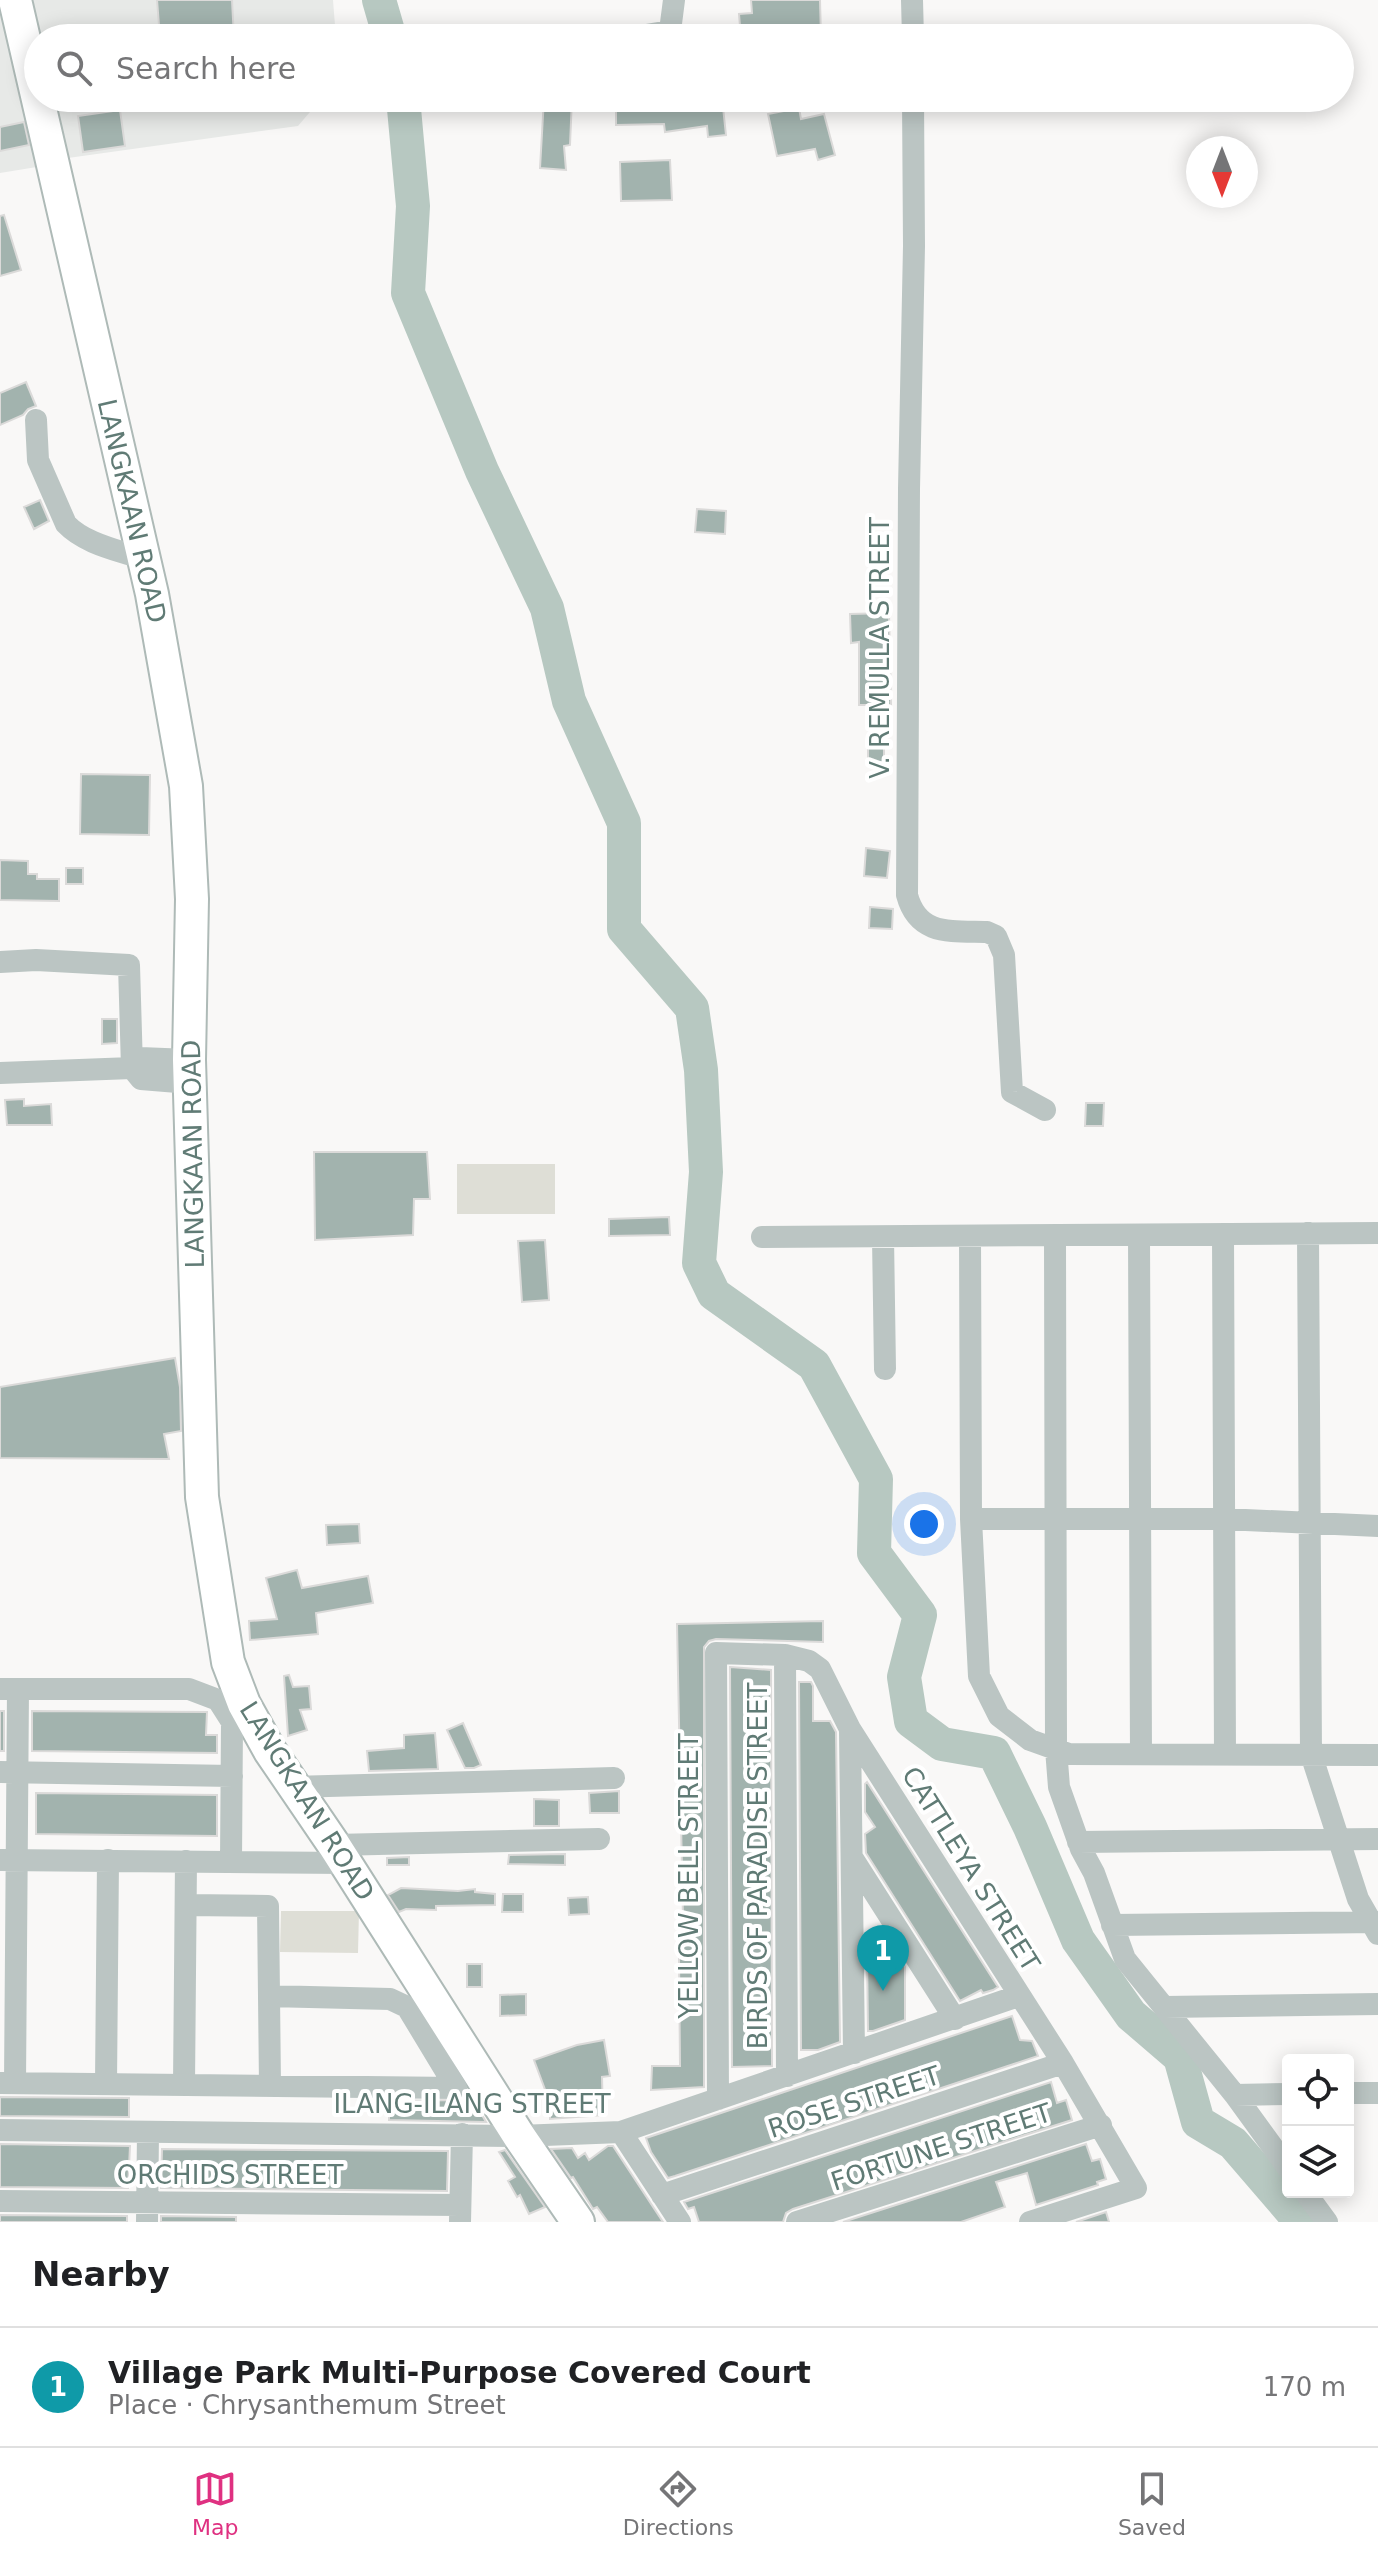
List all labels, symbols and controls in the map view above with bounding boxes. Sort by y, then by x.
search box [24,24,1354,112]
icon: search [52,46,96,90]
text: Search here [116,51,296,86]
north arrow [1186,136,1258,208]
street label: LANGKAAN ROAD [92,396,172,626]
street label: V. REMULLA STREET [865,517,895,779]
street label: LANGKAAN ROAD [176,1039,210,1269]
your location [904,1504,944,1544]
street label: BIRDS OF PARADISE STREET [743,1683,773,2049]
street label: LANGKAAN ROAD [234,1696,380,1906]
street label: YELLOW BELL STREET [674,1733,704,2020]
street label: CATTLEYA STREET [896,1761,1046,1977]
pin: 1 [857,1925,909,1991]
map controls [1282,2054,1354,2198]
button: locate [1282,2054,1354,2126]
street label: ROSE STREET [764,2060,944,2144]
street label: ILANG-ILANG STREET [333,2089,611,2119]
street label: FORTUNE STREET [827,2097,1055,2197]
button: layers [1282,2126,1354,2198]
street label: ORCHIDS STREET [117,2160,343,2190]
text: Nearby [32,2254,170,2294]
text: Village Park Multi-Purpose Covered Court [108,2355,811,2390]
text: 1 [49,2372,67,2402]
text: 170 m [1263,2372,1346,2402]
text: Place · Chrysanthemum Street [108,2390,506,2420]
tab: Map [192,2467,239,2540]
tab: Directions [623,2467,734,2540]
tab: Saved [1118,2467,1186,2540]

